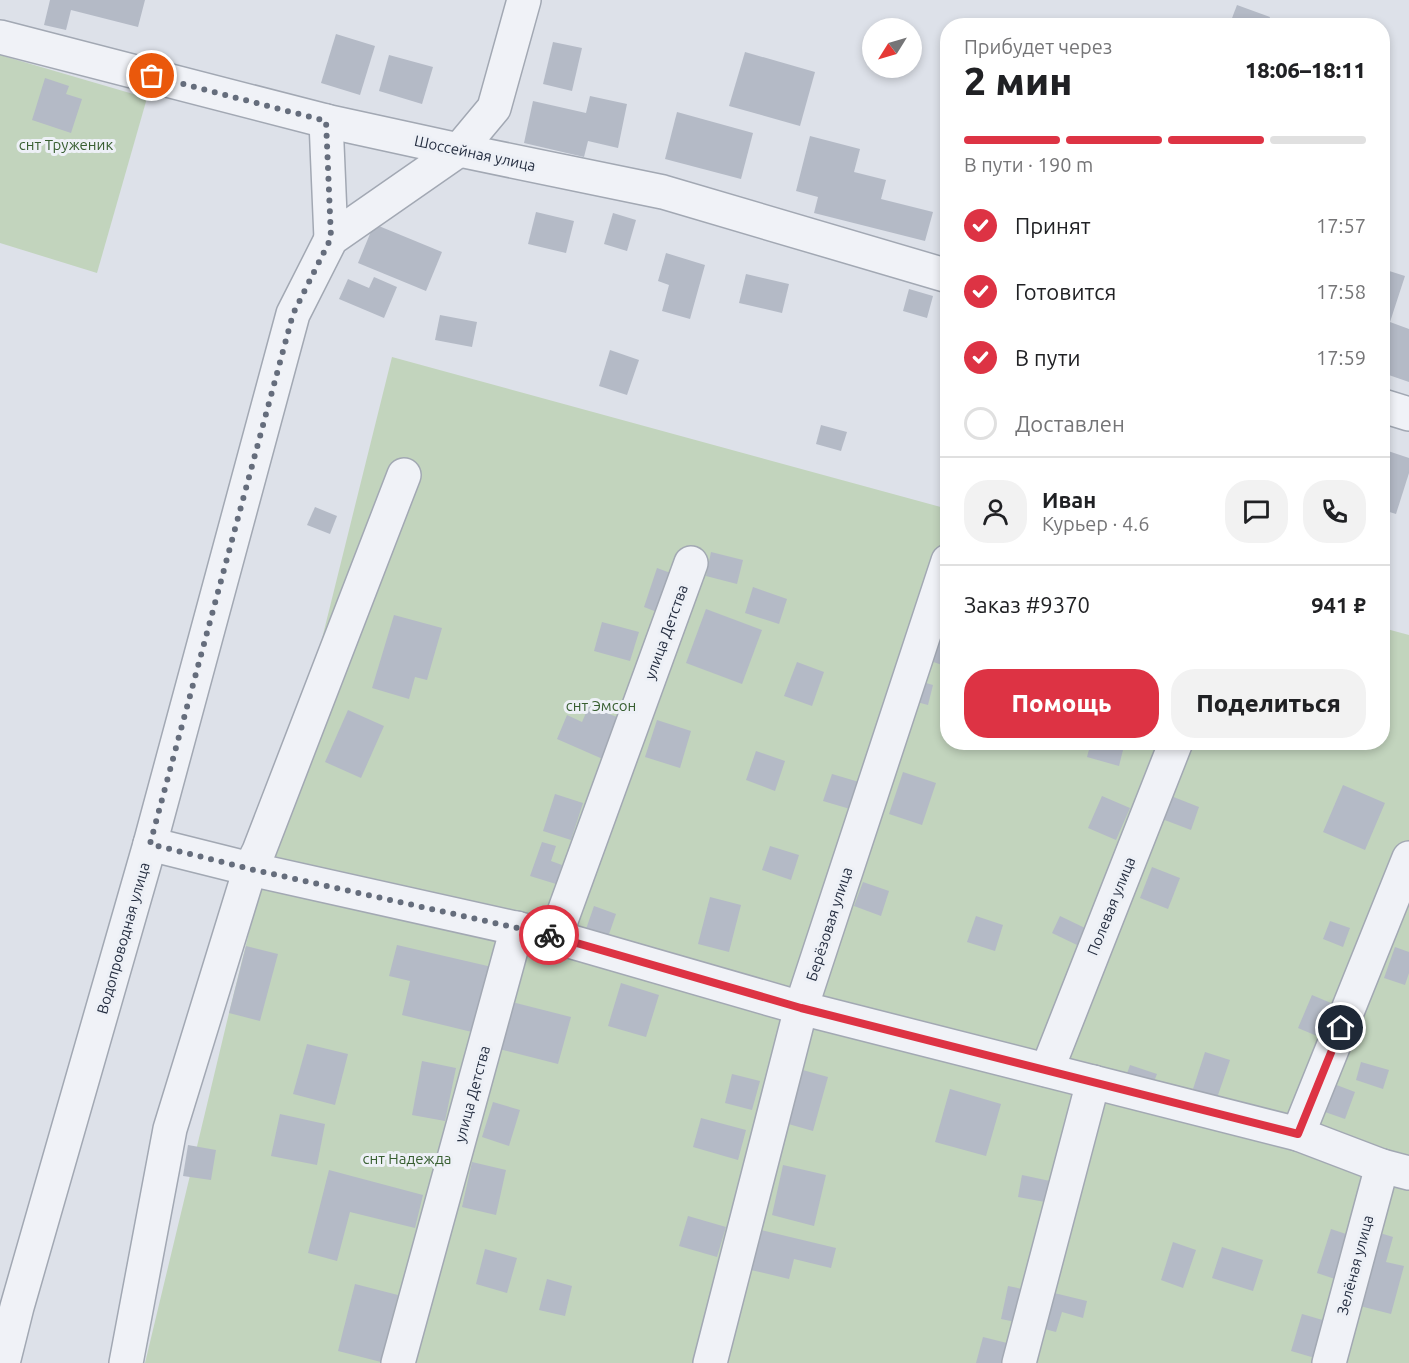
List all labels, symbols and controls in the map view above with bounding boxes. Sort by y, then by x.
north arrow [862,18,922,78]
map controls [862,18,922,78]
text: Прибудет через [964,35,1112,58]
pin [126,50,177,101]
text: 18:06–18:11 [1245,57,1366,82]
icon: bag [135,59,168,92]
text: 2 мин [964,59,1072,102]
street label: Шоссейная улица [413,132,537,174]
park label: снт Труженик [19,136,113,153]
text: В пути · 190 m [964,153,1093,176]
icon: check [964,209,997,242]
text: Принят [1015,213,1091,238]
text: 17:57 [1316,214,1366,237]
icon: check [964,275,997,308]
text: Готовится [1015,279,1116,304]
text: 17:58 [1316,280,1366,303]
icon: check [964,341,997,374]
text: В пути [1015,345,1081,370]
text: 17:59 [1316,346,1366,369]
text: Доставлен [1015,411,1125,436]
button: person [964,480,1027,543]
button: chat [1225,480,1288,543]
button: phone [1303,480,1366,543]
text: Иван [1042,487,1096,512]
text: Курьер · 4.6 [1042,512,1149,535]
street label: улица Детства [641,582,691,682]
text: Заказ #9370 [964,592,1090,617]
text: 941 ₽ [1311,592,1366,617]
button: Помощь [964,669,1159,738]
button: Поделиться [1171,669,1366,738]
park label: снт Эмсон [566,697,636,714]
street label: Полевая улица [1084,854,1138,958]
street label: Водопроводная улица [93,860,153,1016]
street label: Берёзовая улица [803,865,855,983]
courier [519,905,579,965]
icon: bike [533,919,566,952]
pin [1315,1002,1366,1053]
icon: home [1324,1011,1357,1044]
street label: улица Детства [451,1044,493,1144]
park label: снт Надежда [362,1150,452,1167]
street label: Зелёная улица [1333,1213,1377,1317]

